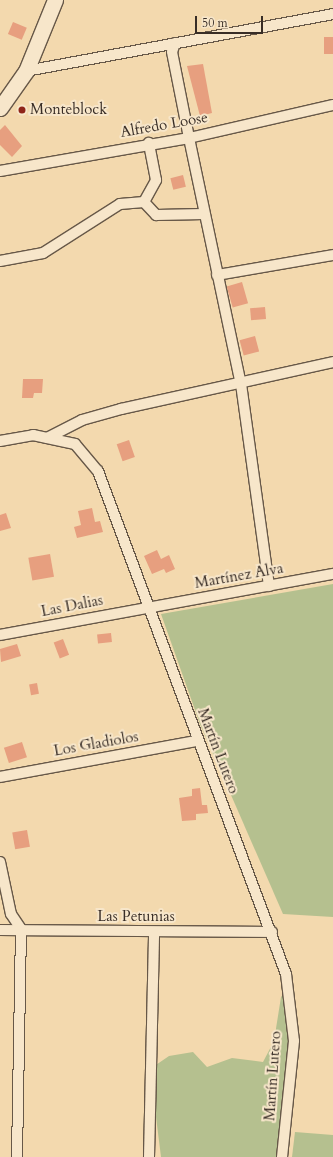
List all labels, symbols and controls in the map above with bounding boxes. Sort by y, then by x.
scale bar [197,8,265,34]
text: 50 m [202,15,228,31]
place label: Monteblock [30,101,107,119]
marker: Monteblock [17,105,27,115]
street label: Alfredo Loose [119,108,209,142]
street label: Martínez Alva [193,559,285,593]
street label: Las Dalias [39,591,105,621]
street label: Martín Lutero [193,706,243,796]
street label: Los Gladiolos [52,728,140,760]
street label: Las Petunias [97,908,175,926]
street label: Martín Lutero [261,1030,285,1122]

